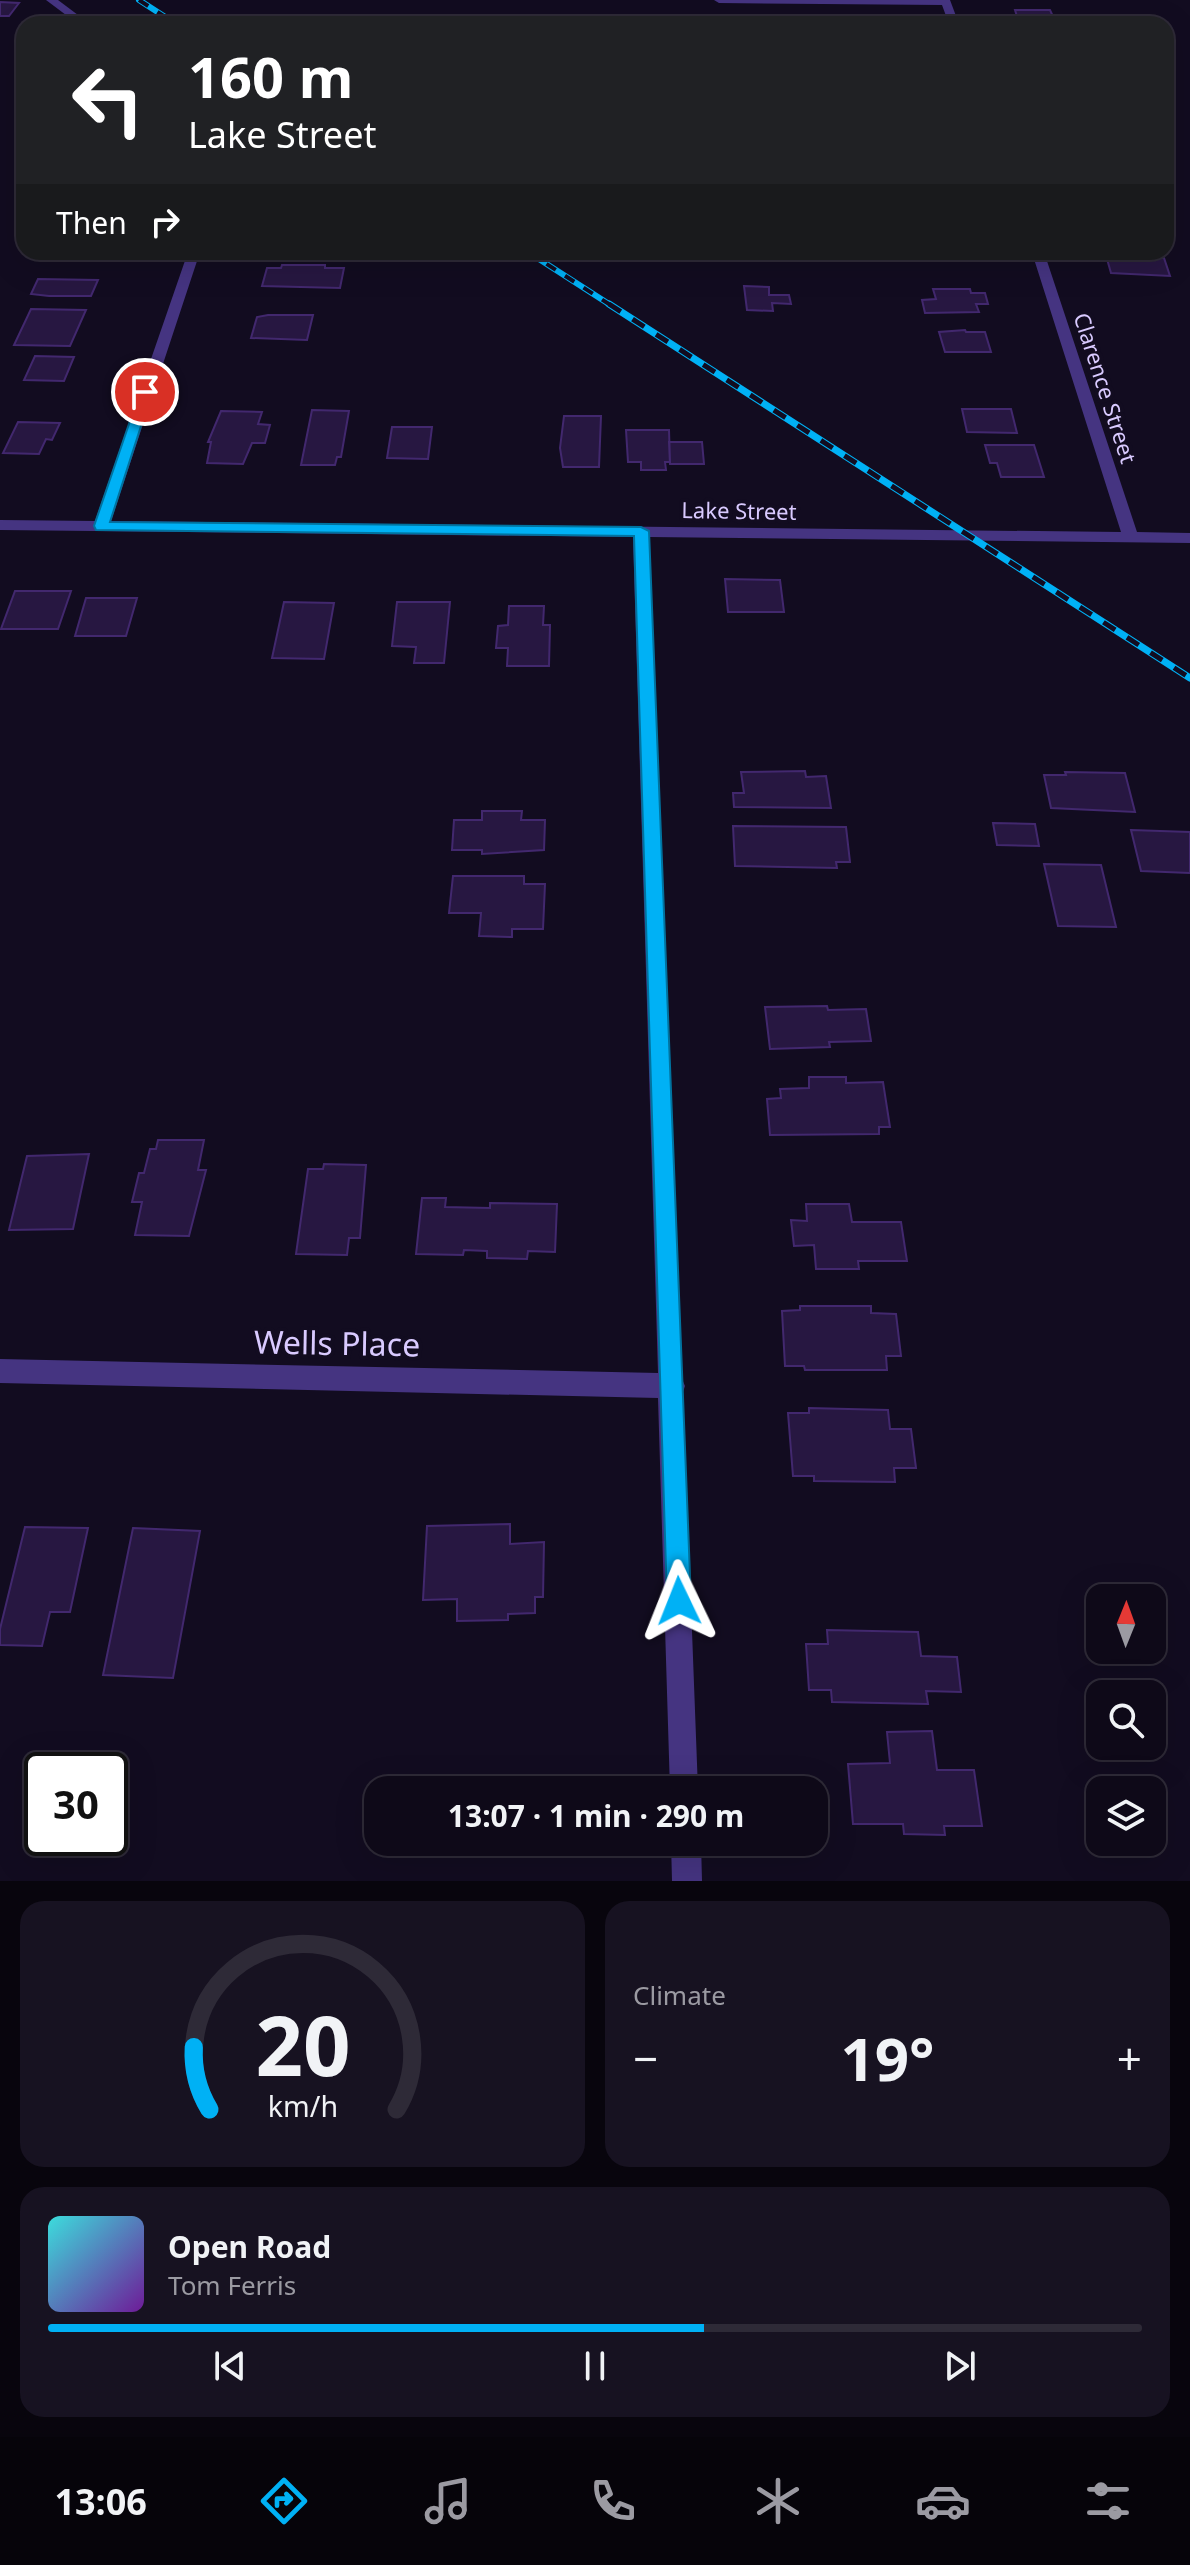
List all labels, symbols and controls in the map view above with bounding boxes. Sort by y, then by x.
text: 160 m [188,38,353,114]
icon: left [56,48,160,152]
text: Lake Street [188,110,376,159]
icon: right [143,200,187,244]
text: Then [56,202,127,243]
street label: Clarence Street [1067,309,1144,467]
pin [111,358,179,426]
icon: arrive [123,370,167,414]
street label: Lake Street [681,494,797,526]
street label: Wells Place [254,1320,421,1365]
position arrow [637,1559,721,1643]
north arrow [1086,1584,1166,1664]
map controls [1086,1584,1166,1856]
button: search [1086,1680,1166,1760]
speed limit sign: 30 [24,1752,128,1856]
button: layers [1086,1776,1166,1856]
text: 13:07 · 1 min · 290 m [448,1795,744,1836]
text: Climate [633,1977,726,2013]
text: 20 [255,1987,350,2100]
text: 19° [840,2017,935,2099]
text: − [633,2028,658,2088]
text: + [1117,2028,1142,2088]
text: km/h [267,2086,338,2125]
text: Open Road [168,2226,331,2267]
text: Tom Ferris [168,2267,296,2303]
icon: previous [208,2344,252,2388]
icon: pause [573,2344,617,2388]
icon: next [938,2344,982,2388]
icon: directions [256,2473,312,2529]
icon: music [420,2473,476,2529]
icon: phone [585,2473,641,2529]
icon: climate [750,2473,806,2529]
icon: car [915,2473,971,2529]
icon: filters [1080,2473,1136,2529]
text: 13:06 [54,2477,147,2526]

